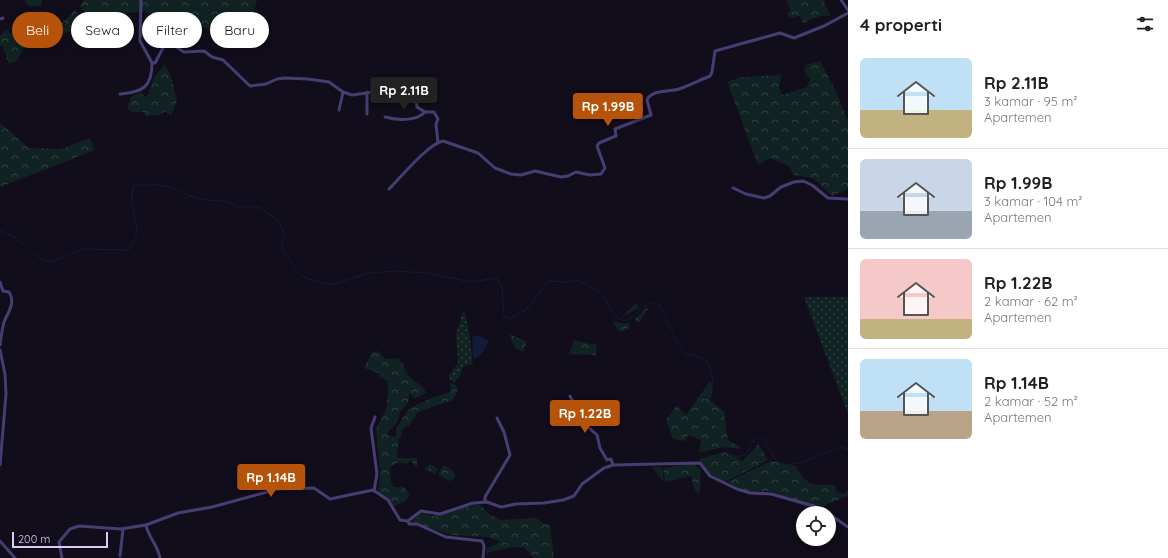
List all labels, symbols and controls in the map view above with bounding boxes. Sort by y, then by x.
chip: Beli [12,12,63,48]
chip: Sewa [71,12,134,48]
chip: Filter [142,12,202,48]
chip: Baru [210,12,269,48]
icon: filters [1134,13,1156,35]
text: 4 properti [860,14,942,35]
text: Rp 2.11B [984,72,1049,93]
icon: home [892,74,940,122]
pin: Rp 2.11B [363,77,445,111]
text: Rp 2.11B [379,82,429,98]
pin: Rp 1.99B [567,93,649,127]
text: 3 kamar · 95 m² [984,93,1077,109]
text: Rp 1.99B [582,98,634,114]
text: Apartemen [984,109,1052,125]
text: Rp 1.99B [984,172,1052,193]
icon: home [892,175,940,223]
text: 3 kamar · 104 m² [984,193,1082,209]
text: Apartemen [984,209,1052,225]
text: Rp 1.22B [984,272,1052,293]
icon: home [892,275,940,323]
text: 2 kamar · 62 m² [984,293,1078,309]
text: Apartemen [984,309,1052,325]
text: Rp 1.14B [984,372,1049,393]
icon: home [892,375,940,423]
text: 2 kamar · 52 m² [984,393,1078,409]
pin: Rp 1.22B [544,400,626,434]
text: Rp 1.22B [559,405,611,421]
text: Apartemen [984,409,1052,425]
pin: Rp 1.14B [230,464,312,498]
text: Rp 1.14B [246,469,296,485]
map controls [796,506,836,546]
button: locate [796,506,836,546]
scale bar [12,530,108,549]
text: 200 m [18,532,50,546]

